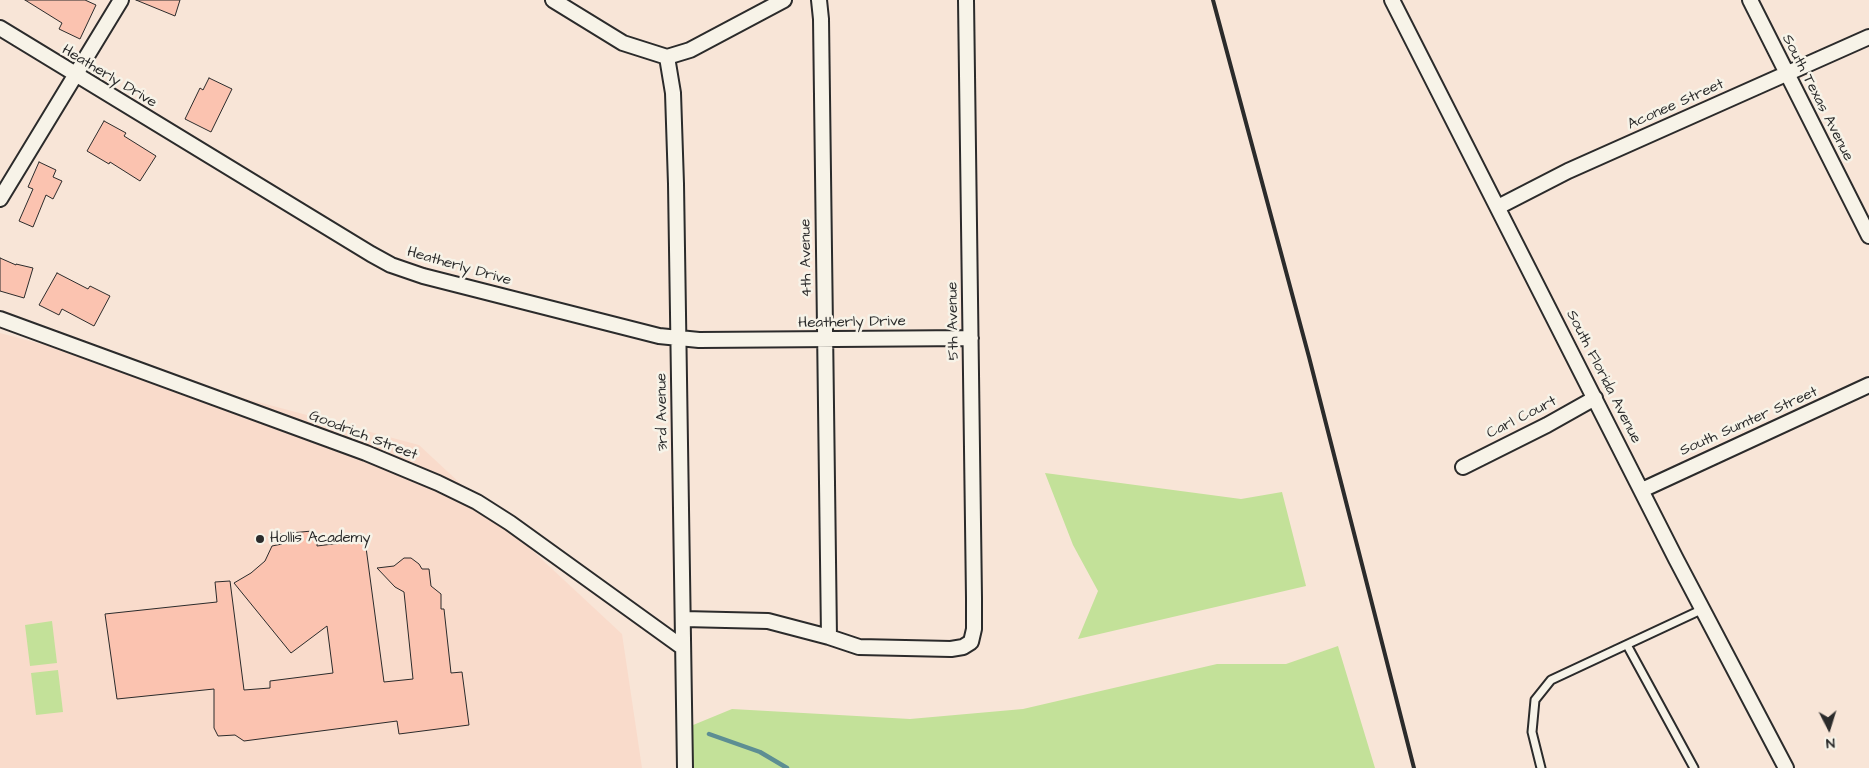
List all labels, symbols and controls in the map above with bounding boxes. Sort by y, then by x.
street label: South Texas Avenue [1777,32,1857,164]
street label: Heatherly Drive [58,42,160,112]
street label: Aconee Street [1625,76,1727,134]
street label: 4th Avenue [797,219,817,297]
street label: Heatherly Drive [405,244,513,290]
street label: 5th Avenue [944,281,964,361]
street label: South Florida Avenue [1562,307,1644,447]
street label: Heatherly Drive [798,313,906,333]
street label: 3rd Avenue [653,373,673,451]
street label: South Sumter Street [1677,384,1821,460]
street label: Carl Court [1484,393,1560,443]
street label: Goodrich Street [306,407,420,465]
place label: Hollis Academy [270,530,370,548]
marker: Hollis Academy [254,533,266,545]
north arrow [1804,703,1854,753]
text: N [1825,733,1836,753]

